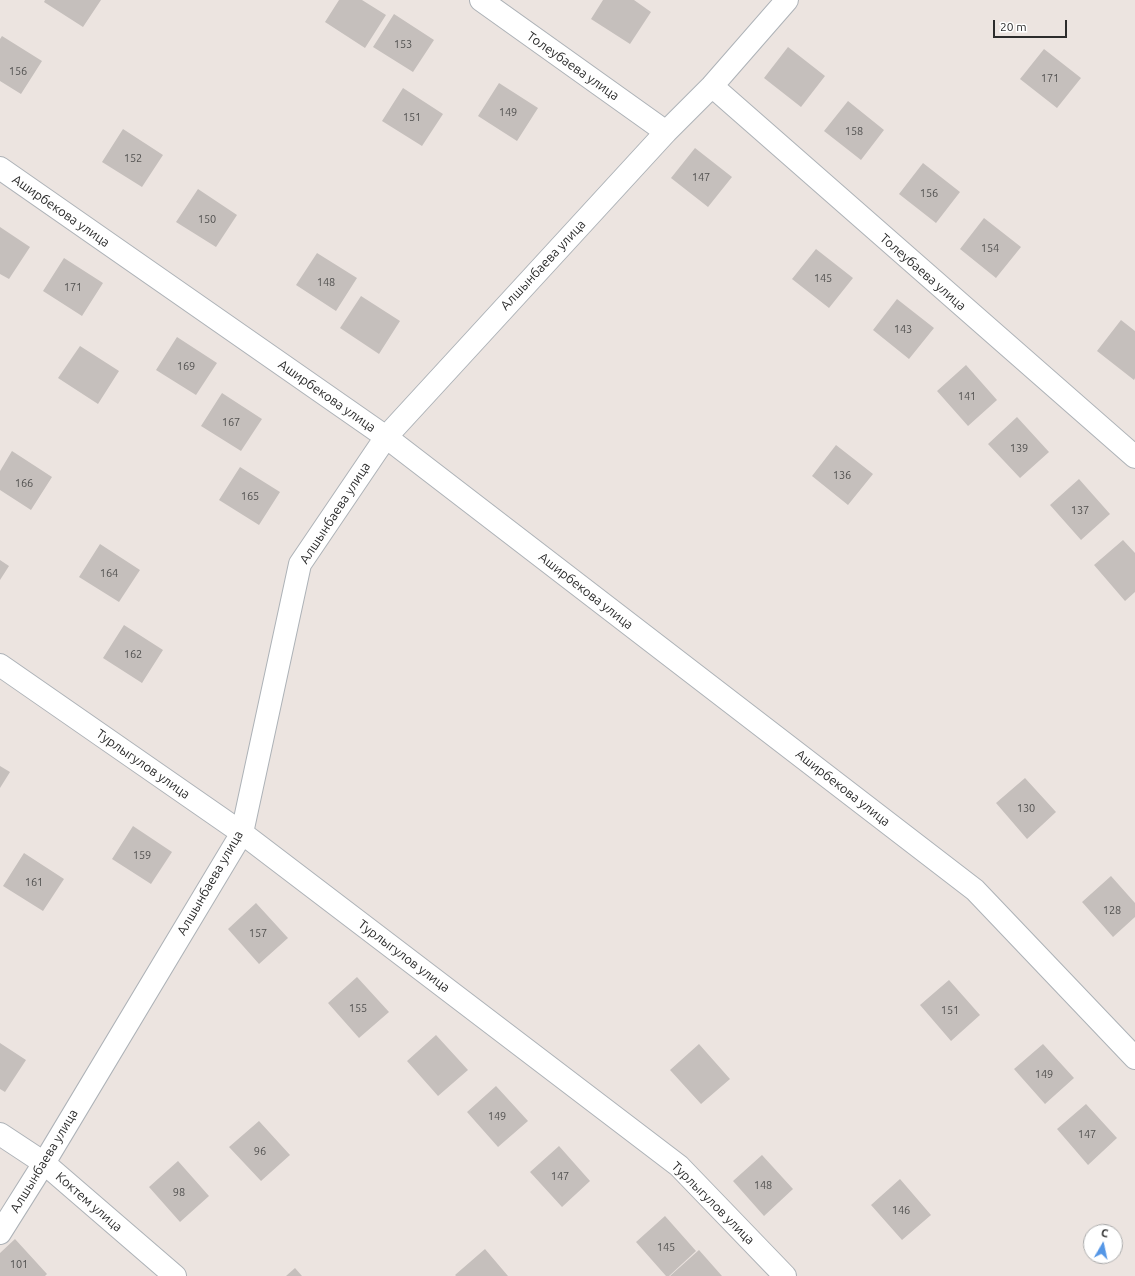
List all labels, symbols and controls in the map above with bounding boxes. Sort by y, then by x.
scale bar [995,12,1069,38]
text: 20 m [1000,20,1027,33]
street label: Толеубаева улица [524,28,622,104]
house number: 153 [394,37,412,51]
house number: 156 [9,64,27,78]
house number: 171 [1041,71,1059,85]
house number: 149 [499,105,517,119]
house number: 151 [403,110,421,124]
house number: 158 [845,124,863,138]
house number: 152 [124,151,142,165]
house number: 147 [692,170,710,184]
street label: Аширбекова улица [9,171,113,251]
house number: 156 [920,186,938,200]
house number: 150 [198,212,216,226]
street label: Алшынбаева улица [497,217,589,313]
street label: Толеубаева улица [877,230,969,314]
house number: 154 [981,241,999,255]
house number: 145 [814,271,832,285]
house number: 148 [317,275,335,289]
house number: 171 [64,280,82,294]
house number: 143 [894,322,912,336]
street label: Аширбекова улица [275,356,379,436]
house number: 169 [177,359,195,373]
house number: 141 [958,389,976,403]
house number: 167 [222,415,240,429]
house number: 139 [1010,441,1028,455]
street label: Алшынбаева улица [296,459,374,567]
house number: 136 [833,468,851,482]
house number: 166 [15,476,33,490]
house number: 165 [241,489,259,503]
house number: 137 [1071,503,1089,517]
street label: Аширбекова улица [536,549,636,633]
house number: 164 [100,566,118,580]
house number: 162 [124,647,142,661]
street label: Турлыгулов улица [93,726,193,802]
street label: Аширбекова улица [793,746,893,830]
house number: 130 [1017,801,1035,815]
street label: Алшынбаева улица [174,828,246,938]
house number: 159 [133,848,151,862]
house number: 161 [25,875,43,889]
house number: 128 [1103,903,1121,917]
street label: Турлыгулов улица [355,916,453,996]
house number: 157 [249,926,267,940]
house number: 155 [349,1001,367,1015]
house number: 151 [941,1003,959,1017]
house number: 149 [1035,1067,1053,1081]
street label: Алшынбаева улица [7,1106,81,1216]
house number: 149 [488,1109,506,1123]
house number: 147 [1078,1127,1096,1141]
house number: 96 [254,1144,266,1158]
street label: Турлыгулов улица [668,1158,758,1248]
street label: Коктем улица [53,1169,125,1235]
house number: 147 [551,1169,569,1183]
house number: 148 [754,1178,772,1192]
house number: 98 [173,1185,185,1199]
house number: 146 [892,1203,910,1217]
north arrow [1083,1224,1123,1264]
text: С [1100,1227,1109,1240]
house number: 145 [657,1240,675,1254]
house number: 101 [10,1257,28,1271]

